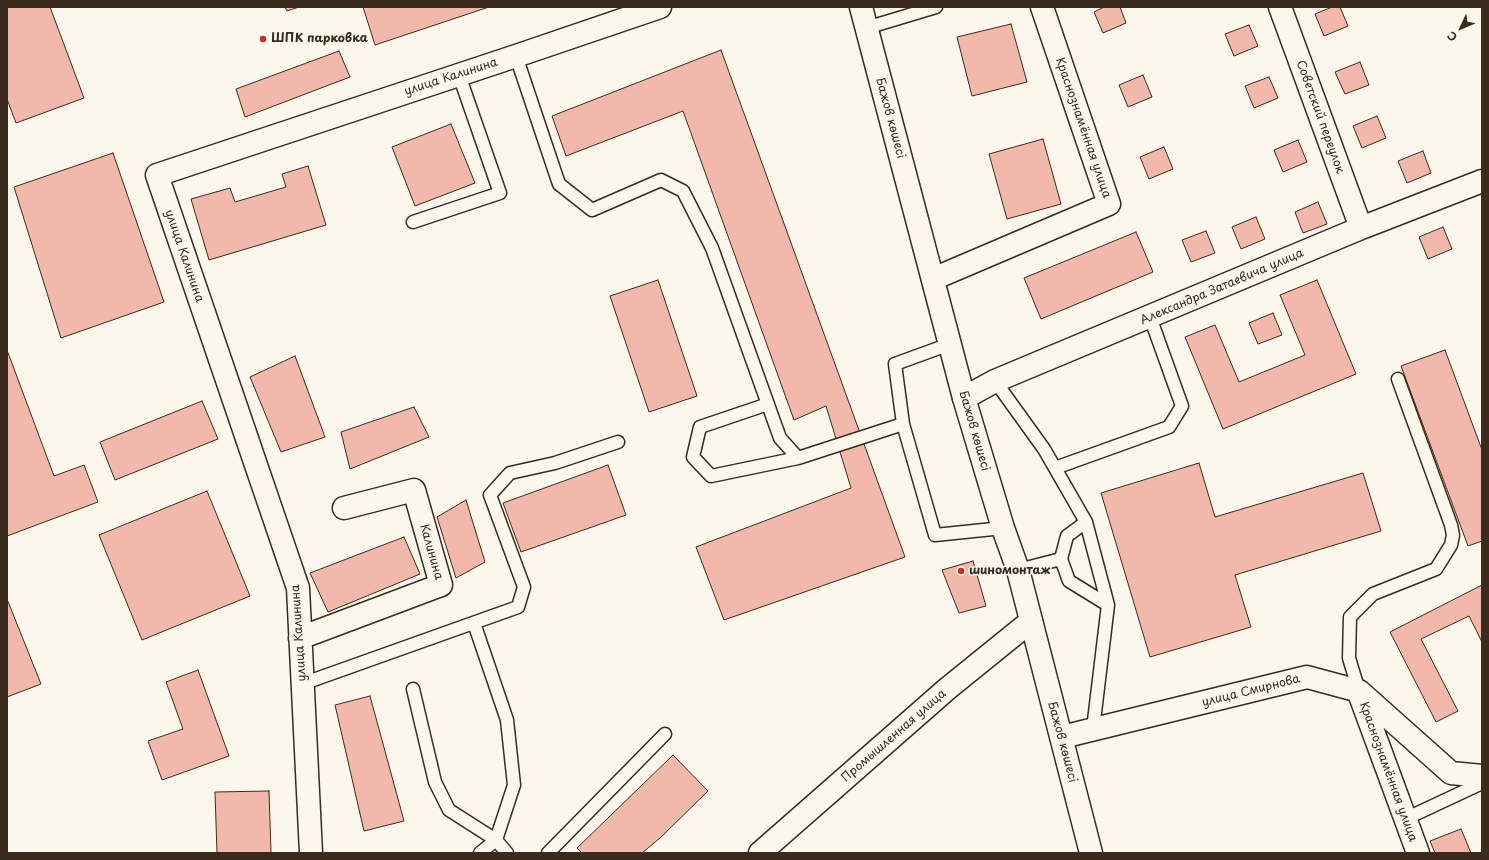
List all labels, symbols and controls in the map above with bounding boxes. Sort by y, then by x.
north arrow [1441,8,1481,48]
text: С [1443,28,1461,46]
place label: ШПК парковка [271,32,368,46]
marker: ШПК парковка [258,34,268,44]
street label: улица Калинина [403,55,499,99]
street label: Краснознамённая улица [1052,56,1114,200]
street label: Советский переулок [1293,59,1347,175]
street label: Бажов көшесі [872,76,908,160]
street label: улица Калинина [161,208,207,304]
street label: Александра Затаевича улица [1138,246,1306,328]
street label: Бажов көшесі [956,389,992,473]
street label: Калинина [416,522,446,582]
place label: шиномонтаж [969,564,1050,578]
marker: шиномонтаж [956,566,966,576]
street label: улица Калинина [288,584,310,682]
street label: улица Смирнова [1201,672,1301,710]
street label: Промышленная улица [839,687,949,785]
street label: Бажов көшесі [1044,700,1080,784]
street label: Краснознамённая улица [1356,700,1420,844]

